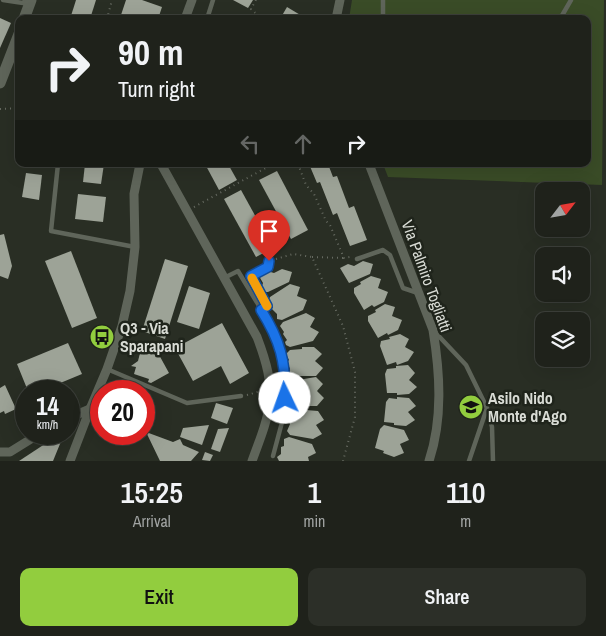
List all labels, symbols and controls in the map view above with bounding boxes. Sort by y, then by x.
text: 90 m [118,29,183,76]
icon: right [35,35,100,100]
text: Turn right [118,74,195,104]
icon: left [236,130,264,158]
icon: ahead [289,130,317,158]
icon: right [342,130,370,158]
north arrow [535,182,590,238]
map controls [535,182,590,367]
pin [248,210,290,261]
icon: arrive [255,217,283,245]
street label: Via Palmiro Togliatti [397,217,457,335]
button: sound [535,247,590,302]
button: layers [535,312,590,367]
place label: Q3 - Via Sparapani [120,317,183,357]
bus stop icon: Q3 - Via Sparapani [89,324,115,350]
position arrow [258,371,310,423]
speed limit sign: 20 [90,380,155,445]
place label: Asilo Nido Monte d'Ago [488,387,567,427]
text: 14 [36,389,59,423]
school or university icon: Asilo Nido Monte d'Ago [458,394,484,420]
text: km/h [37,417,58,433]
text: 15:25 [121,472,183,512]
text: 1 [308,472,321,512]
text: 110 [446,472,485,512]
text: Arrival [133,510,171,532]
text: min [304,510,325,532]
text: m [460,510,471,532]
button: Exit [20,568,298,626]
button: Share [308,568,586,626]

